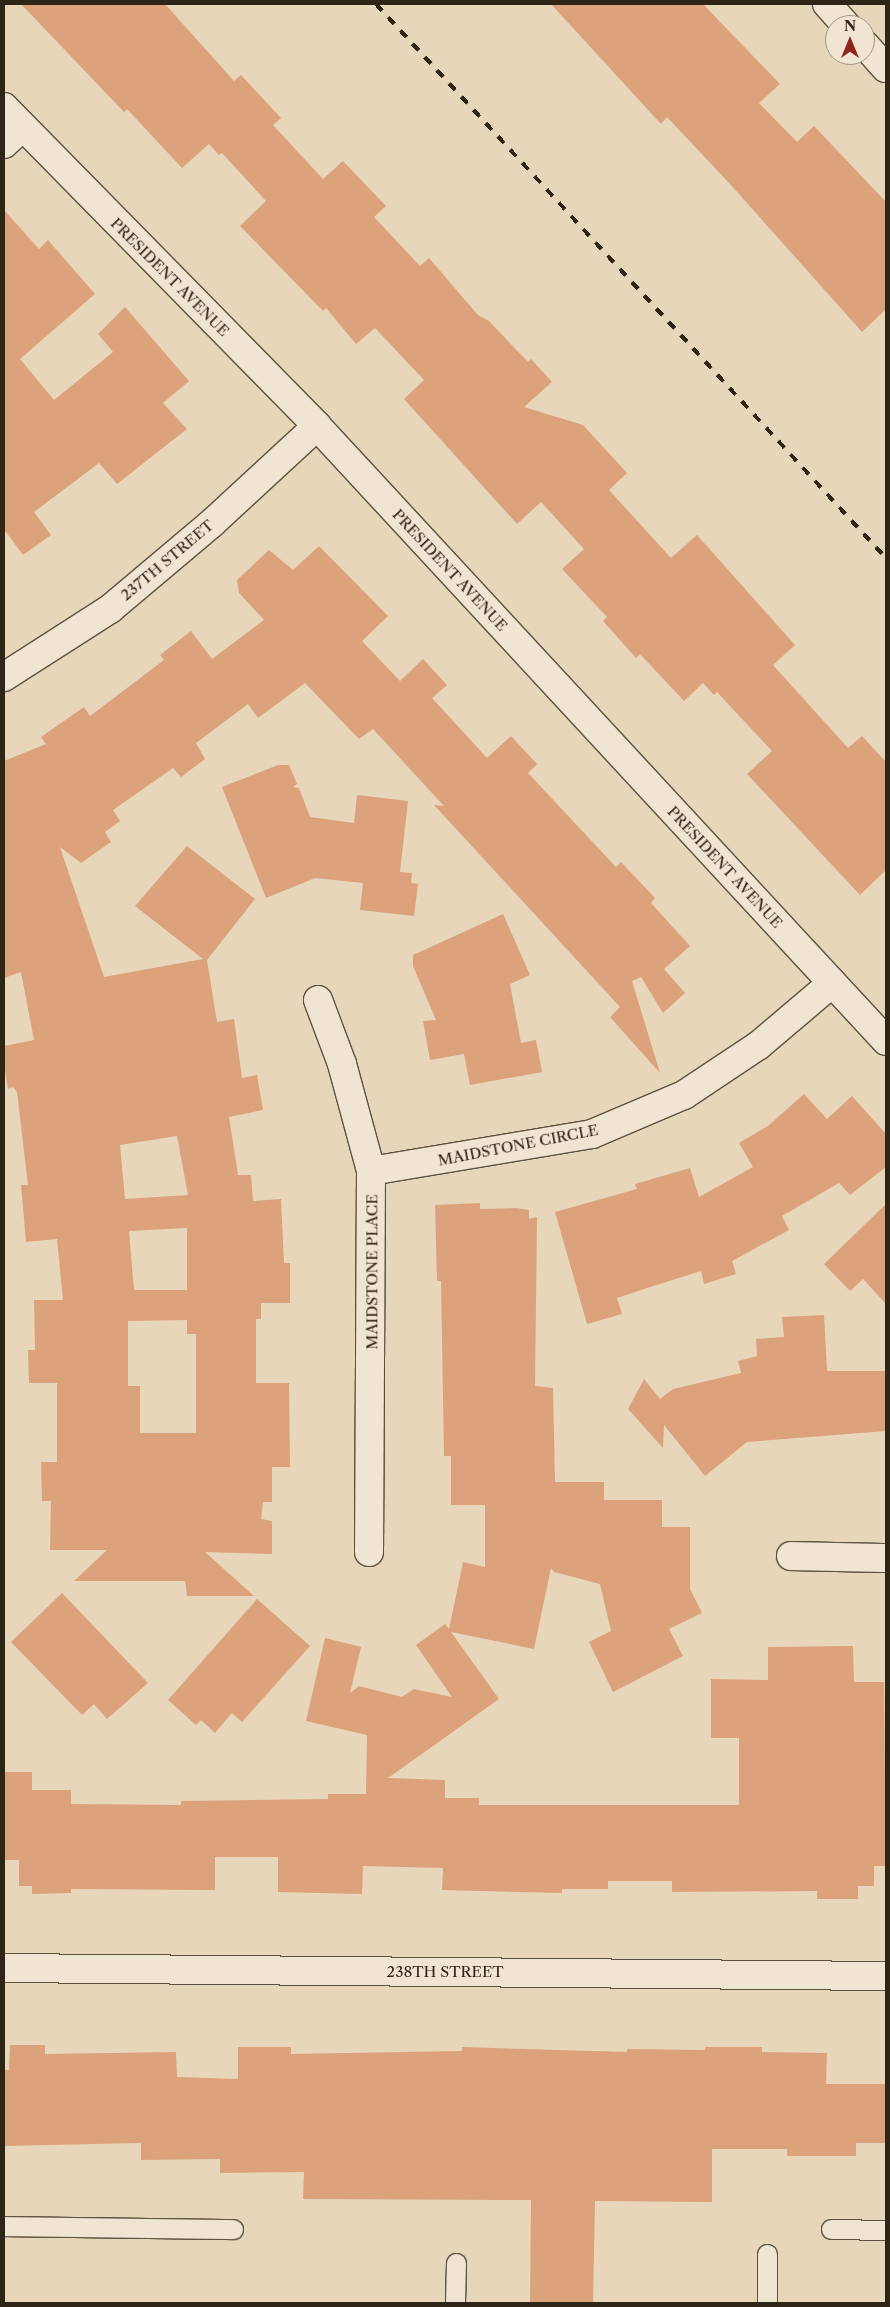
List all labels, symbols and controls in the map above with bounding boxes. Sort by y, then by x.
north arrow [825,15,875,65]
text: N [844,17,856,35]
street label: PRESIDENT AVENUE [107,214,233,340]
street label: PRESIDENT AVENUE [388,505,512,635]
street label: 237TH STREET [117,516,217,604]
street label: PRESIDENT AVENUE [663,802,787,932]
street label: MAIDSTONE CIRCLE [436,1121,600,1169]
street label: MAIDSTONE PLACE [363,1194,381,1350]
street label: 238TH STREET [387,1963,503,1981]

